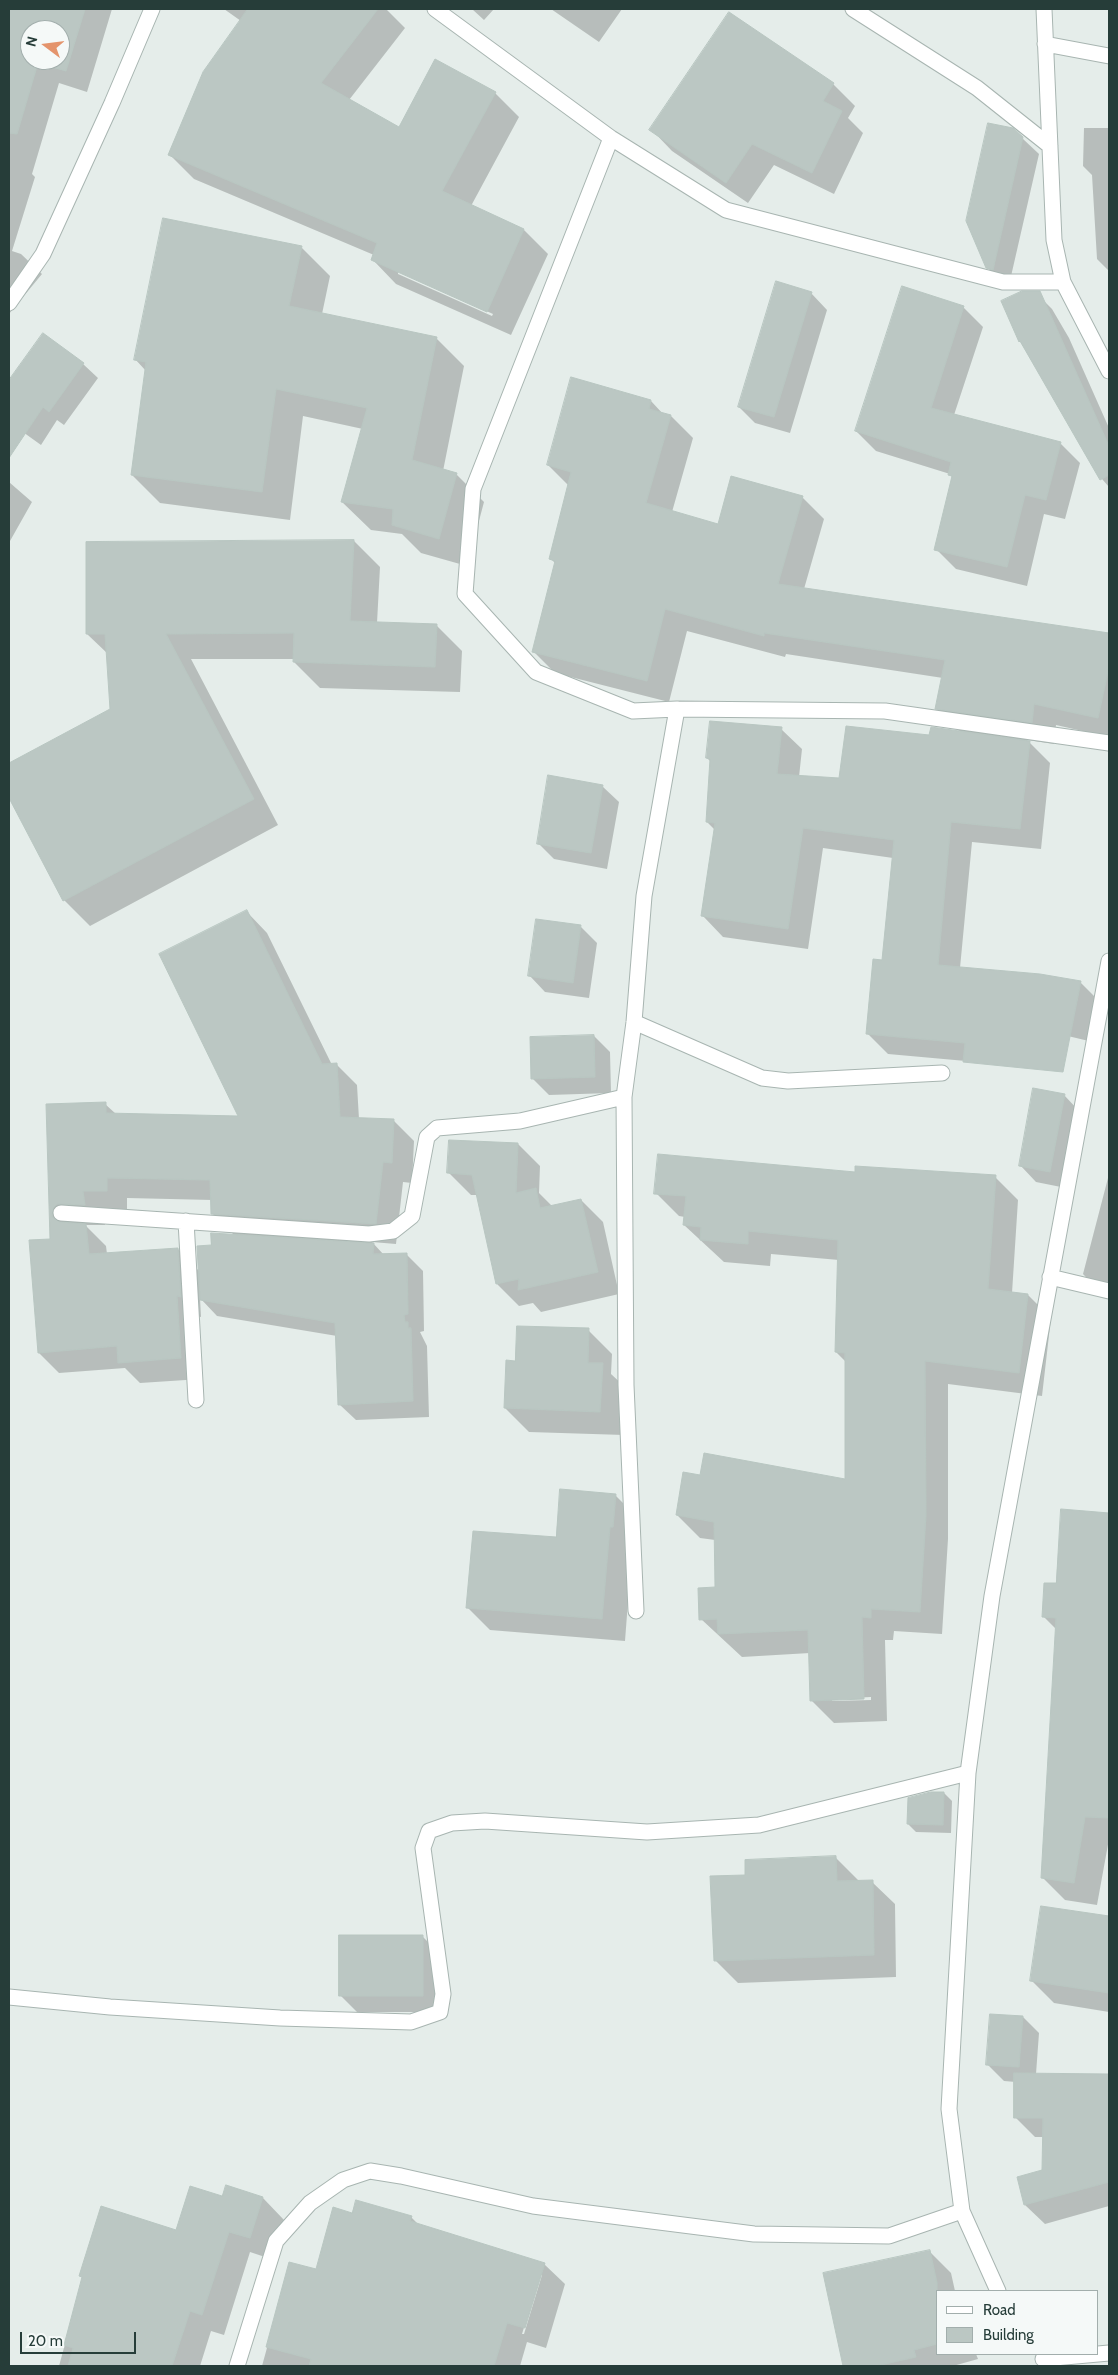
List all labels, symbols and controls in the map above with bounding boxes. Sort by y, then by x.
north arrow [20,20,70,70]
text: N [22,34,41,48]
legend [936,2290,1098,2355]
text: Road [983,2301,1016,2319]
scale bar [22,2322,139,2354]
text: Building [983,2326,1034,2344]
text: 20 m [28,2332,63,2350]

